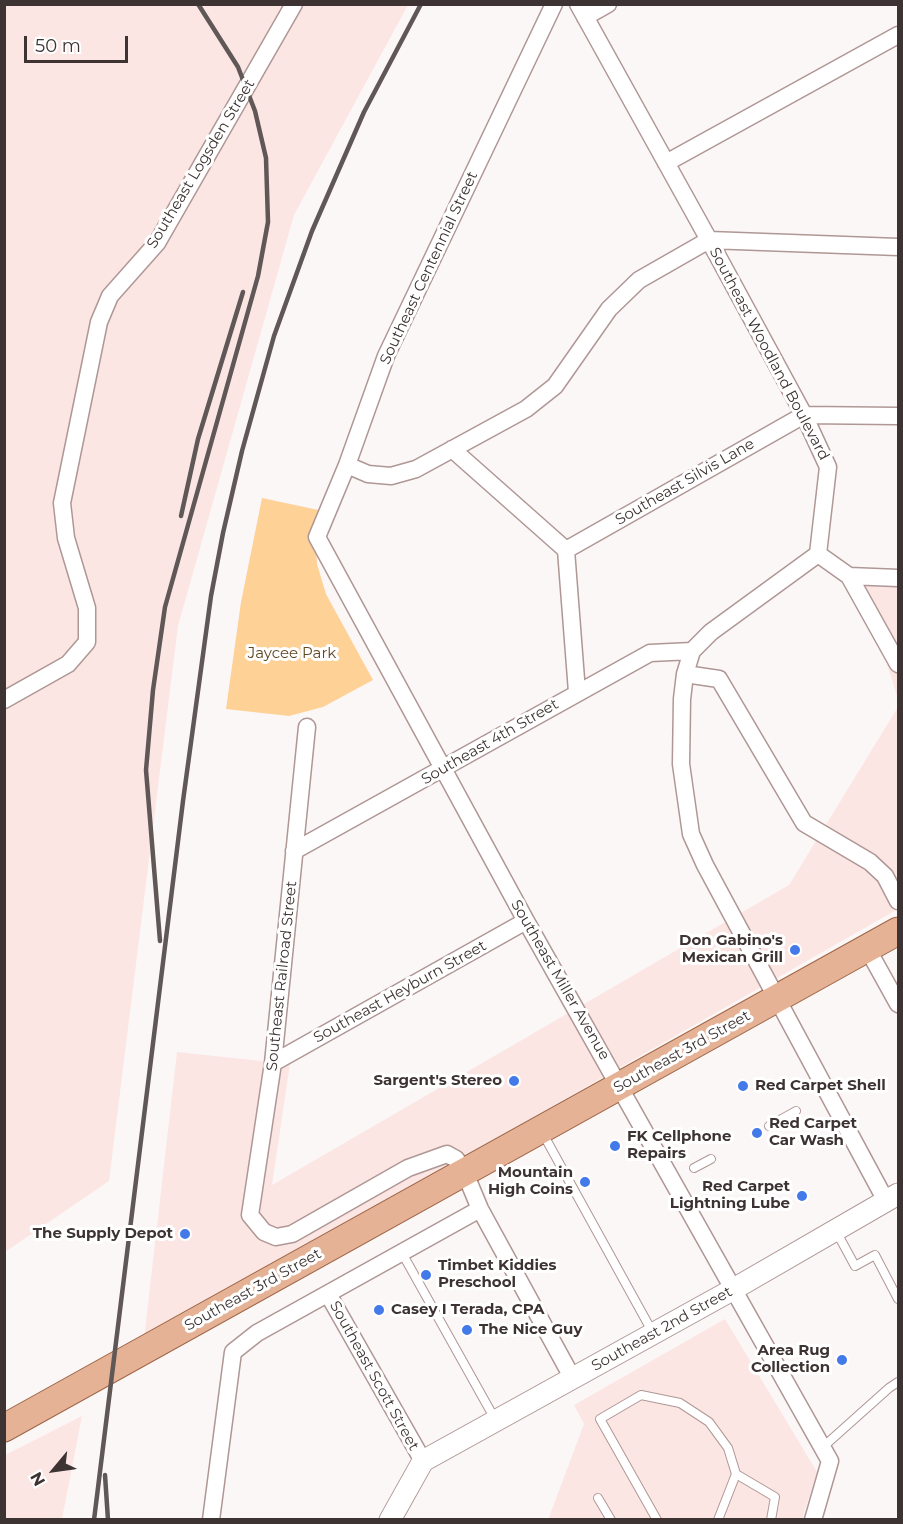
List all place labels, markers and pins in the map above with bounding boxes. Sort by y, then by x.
place label: Don Gabino's Mexican Grill [679,932,783,967]
marker: Don Gabino's Mexican Grill [788,943,802,957]
place label: Sargent's Stereo [373,1072,502,1090]
marker: Sargent's Stereo [507,1074,521,1088]
place label: Red Carpet Shell [755,1077,886,1095]
marker: Red Carpet Shell [736,1079,750,1093]
place label: Red Carpet Car Wash [769,1115,857,1150]
marker: Red Carpet Car Wash [750,1126,764,1140]
place label: FK Cellphone Repairs [627,1128,731,1163]
marker: FK Cellphone Repairs [608,1139,622,1153]
place label: Mountain High Coins [488,1164,573,1199]
marker: Mountain High Coins [578,1175,592,1189]
place label: Red Carpet Lightning Lube [670,1178,790,1213]
marker: Red Carpet Lightning Lube [795,1189,809,1203]
place label: The Supply Depot [33,1225,173,1243]
marker: The Supply Depot [178,1227,192,1241]
place label: Timbet Kiddies Preschool [438,1257,556,1292]
marker: Timbet Kiddies Preschool [419,1268,433,1282]
place label: Casey I Terada, CPA [391,1301,544,1319]
marker: Casey I Terada, CPA [372,1303,386,1317]
place label: The Nice Guy [479,1321,582,1339]
marker: The Nice Guy [460,1323,474,1337]
place label: Area Rug Collection [751,1342,830,1377]
marker: Area Rug Collection [835,1353,849,1367]

